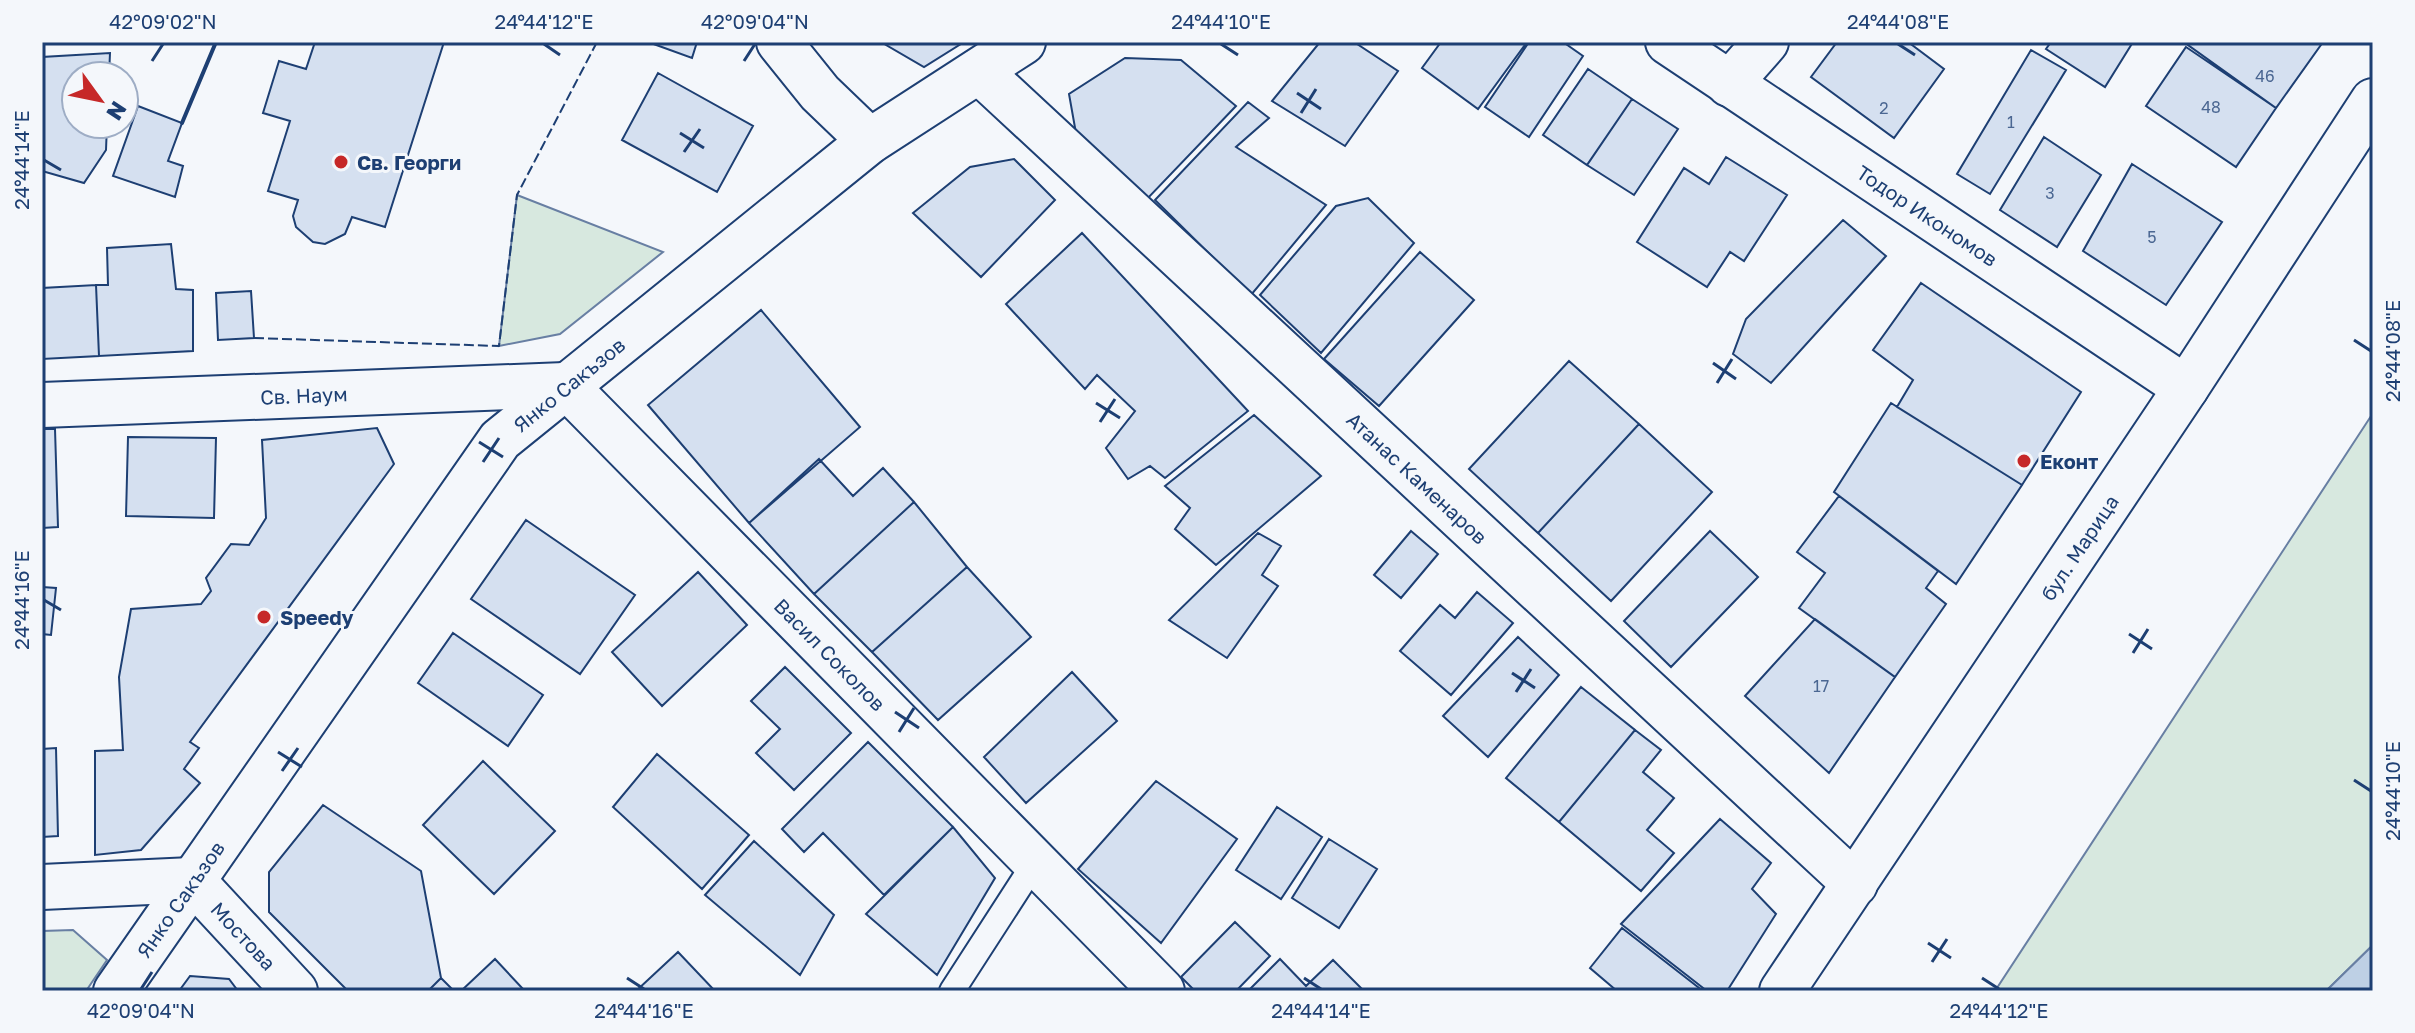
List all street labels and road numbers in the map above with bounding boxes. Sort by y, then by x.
street label: Тодор Икономов [1853,160,2002,271]
street label: Янко Сакъзов [508,332,629,437]
street label: Св. Наум [260,381,348,409]
street label: Атанас Каменаров [1342,407,1492,549]
street label: бул. Марица [2035,490,2123,605]
street label: Васил Соколов [770,593,891,715]
street label: Янко Сакъзов [131,836,229,962]
street label: Мостова [206,897,281,975]

